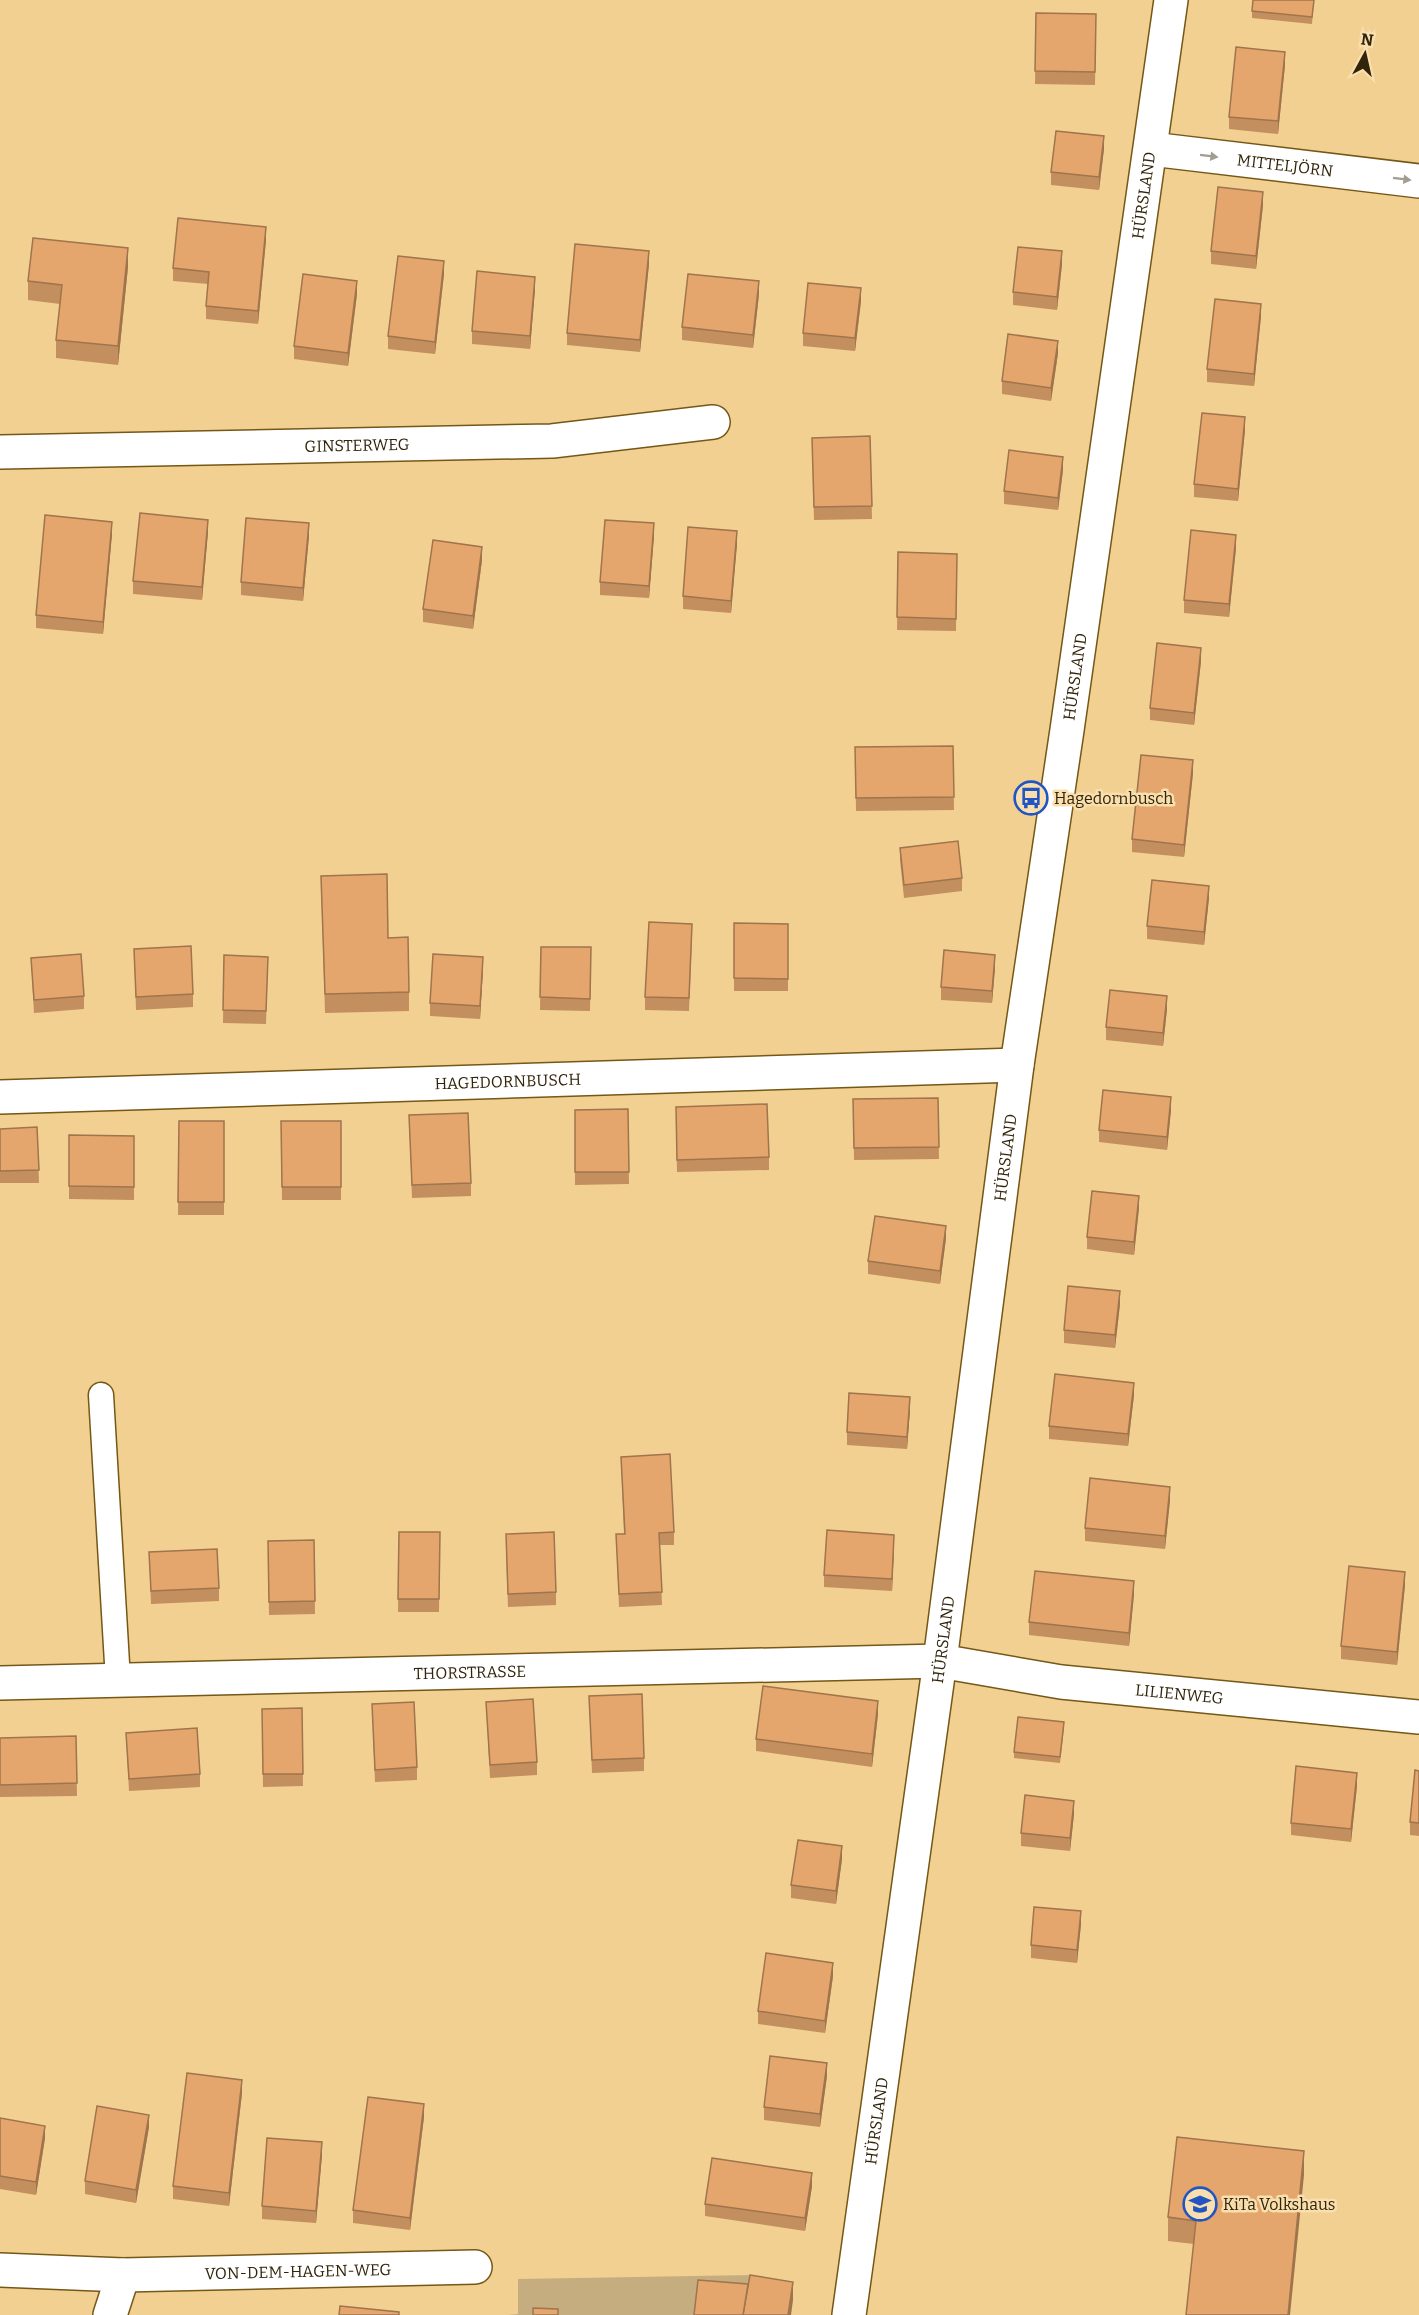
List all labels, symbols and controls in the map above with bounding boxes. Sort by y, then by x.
north arrow [1335,24,1395,84]
text: N [1360,29,1374,50]
street label: MITTELJÖRN [1236,150,1334,181]
street label: HÜRSLAND [1128,151,1159,240]
one-way arrow [1199,151,1218,161]
one-way arrow [1393,175,1412,184]
street label: GINSTERWEG [304,435,410,456]
street label: HÜRSLAND [1060,632,1091,722]
bus stop icon: Hagedornbusch [1013,780,1049,816]
place label: Hagedornbusch [1054,789,1173,808]
street label: HAGEDORNBUSCH [434,1070,581,1093]
street label: HÜRSLAND [990,1113,1021,1202]
street label: HÜRSLAND [928,1595,958,1684]
street label: THORSTRASSE [413,1662,526,1683]
street label: LILIENWEG [1134,1680,1225,1708]
street label: HÜRSLAND [861,2076,892,2166]
school or university icon: KiTa Volkshaus [1182,2186,1218,2222]
place label: KiTa Volkshaus [1223,2195,1336,2214]
street label: VON-DEM-HAGEN-WEG [204,2260,392,2283]

